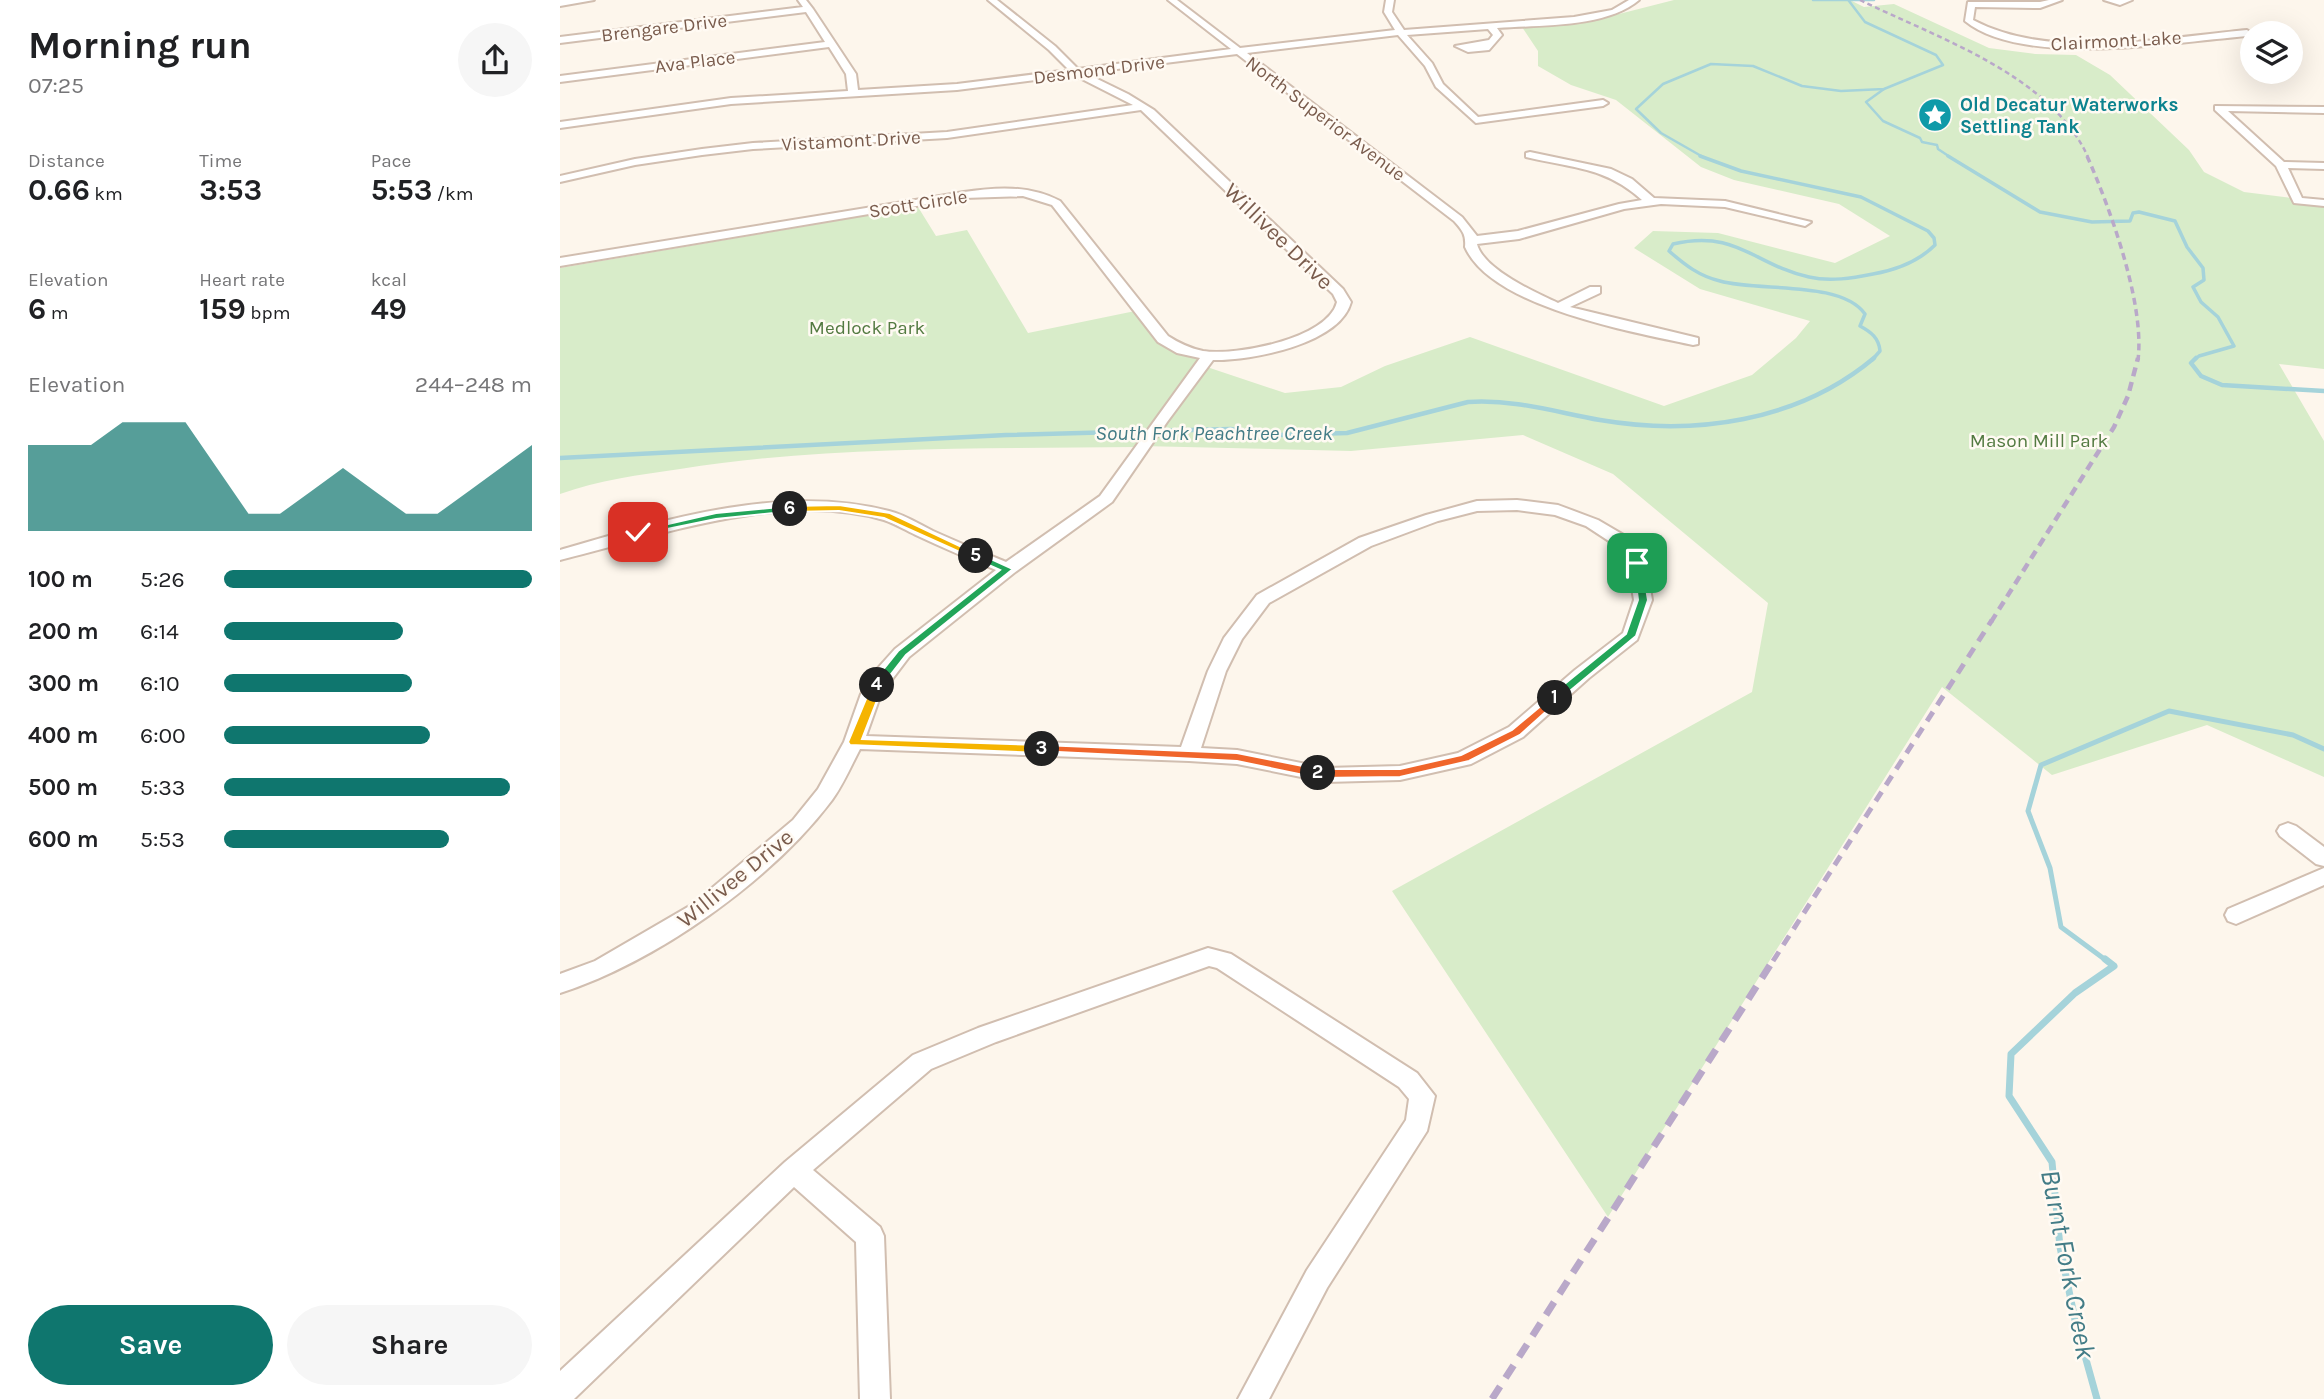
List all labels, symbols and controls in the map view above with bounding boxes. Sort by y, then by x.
street label: Brengare Drive [600,9,728,47]
map controls [2240,21,2303,84]
button: layers [2240,21,2303,84]
text: Morning run [28,23,252,68]
button: share [458,23,532,97]
street label: Clairmont Lake [2050,27,2182,55]
street label: Ava Place [654,46,737,78]
street label: Desmond Drive [1032,51,1166,89]
street label: North Superior Avenue [1241,52,1410,186]
text: 07:25 [28,72,84,99]
place label: Old Decatur Waterworks Settling Tank [1960,94,2178,138]
place icon: Old Decatur Waterworks Settling Tank [1916,96,1954,134]
street label: Vistamont Drive [781,126,921,156]
text: Distance [28,150,105,172]
text: Time [199,150,242,172]
text: Pace [371,150,411,172]
text: 0.66 [28,172,90,208]
text: 3:53 [199,172,262,208]
text: 5:53 [371,172,432,208]
street label: Willivee Drive [1218,177,1339,295]
text: km [90,183,123,205]
text: /km [432,183,474,205]
street label: Scott Circle [867,185,969,223]
text: Elevation [28,269,108,291]
text: Heart rate [199,269,285,291]
text: kcal [371,269,407,291]
text: 6 [28,291,46,327]
text: 159 [199,291,246,327]
text: 49 [371,291,407,327]
text: m [46,302,69,324]
text: bpm [246,302,290,324]
park label: Medlock Park [809,317,925,339]
text: Elevation [28,371,125,398]
text: 244–248 m [415,371,532,398]
water label: South Fork Peachtree Creek [1095,421,1333,445]
park label: Mason Mill Park [1970,430,2108,452]
pin: 6 [772,491,807,526]
text: 6 [784,497,795,519]
pin [608,502,668,562]
icon: check [619,513,657,551]
pin [1607,533,1667,593]
pin: 5 [958,538,994,574]
text: 5 [970,544,981,566]
icon: arrive [1618,544,1656,582]
text: 100 m [28,566,93,593]
text: 5:26 [140,566,185,593]
text: 200 m [28,618,99,645]
text: 6:14 [140,618,179,645]
pin: 4 [860,668,894,702]
text: 300 m [28,670,99,697]
text: 6:10 [140,670,180,697]
text: 4 [871,673,882,695]
pin: 1 [1538,680,1572,716]
text: 1 [1551,686,1558,708]
text: 400 m [28,722,98,749]
text: 6:00 [140,722,186,749]
pin: 3 [1024,732,1060,766]
text: 3 [1036,737,1047,759]
pin: 2 [1300,756,1336,790]
text: 2 [1312,761,1323,783]
text: 500 m [28,774,98,801]
text: 5:33 [140,774,185,801]
street label: Willivee Drive [672,823,799,933]
text: 600 m [28,826,99,853]
text: 5:53 [140,826,185,853]
water label: Burnt Fork Creek [2034,1166,2103,1362]
button: Save [28,1305,273,1385]
button: Share [287,1305,532,1385]

